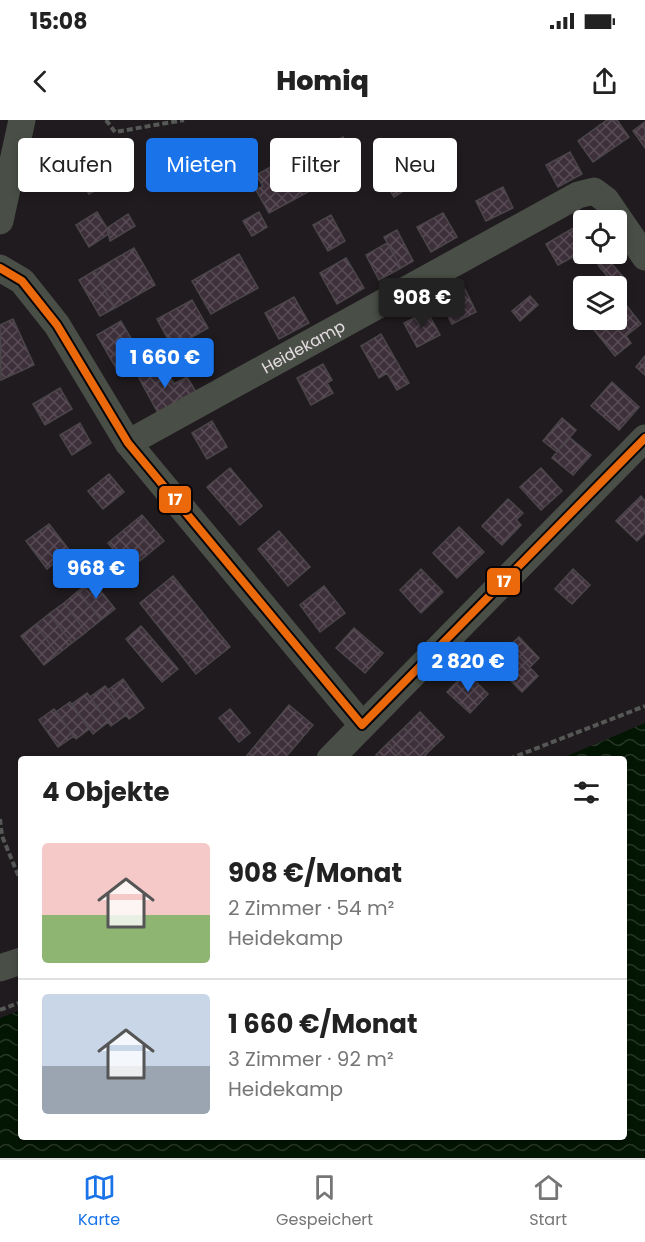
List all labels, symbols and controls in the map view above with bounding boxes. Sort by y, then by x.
text: 15:08 [30,6,87,37]
text: Homiq [276,62,369,99]
icon: back [24,65,57,98]
icon: share [588,65,621,98]
chip: Kaufen [18,138,134,192]
chip: Mieten [146,138,258,192]
chip: Filter [270,138,361,192]
chip: Neu [373,138,457,192]
map controls [573,210,627,330]
button: locate [573,210,627,264]
button: layers [573,276,627,330]
pin: 908 € [380,278,464,329]
text: 908 € [393,283,451,311]
street label: Heidekamp [258,315,349,379]
pin: 1 660 € [110,338,220,389]
text: 1 660 € [130,343,200,371]
line badge: 17 [158,485,192,514]
text: 17 [168,488,183,511]
pin: 968 € [54,549,138,600]
text: 968 € [67,554,125,582]
line badge: 17 [486,567,521,596]
text: 17 [497,570,512,593]
pin: 2 820 € [413,642,523,693]
text: 2 820 € [431,647,505,675]
text: 4 Objekte [42,774,170,810]
icon: filters [570,776,603,809]
text: 908 €/Monat [228,855,402,891]
icon: home [90,867,162,939]
text: 2 Zimmer · 54 m² [228,894,394,922]
text: Heidekamp [228,924,343,952]
text: 1 660 €/Monat [228,1006,418,1042]
icon: home [90,1018,162,1090]
text: 3 Zimmer · 92 m² [228,1045,393,1073]
text: Heidekamp [228,1075,343,1103]
tab: Karte [78,1171,120,1232]
tab: Gespeichert [276,1171,373,1232]
tab: Start [529,1171,567,1232]

